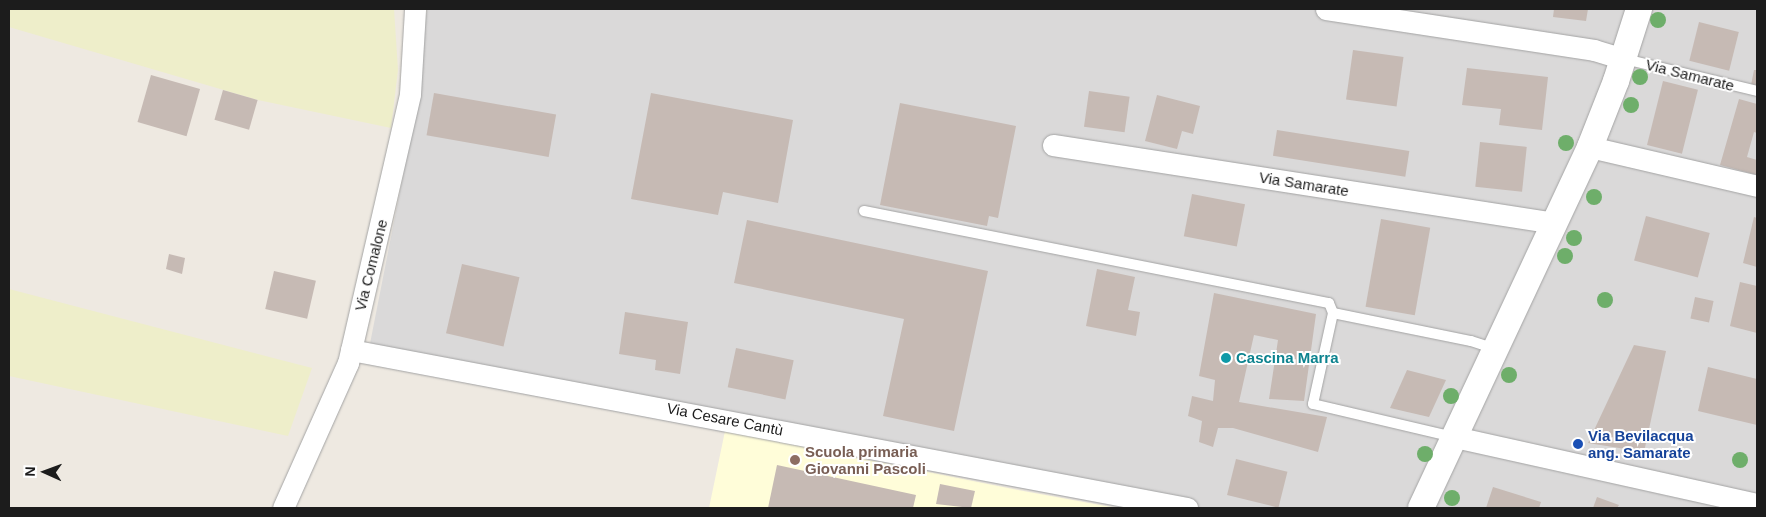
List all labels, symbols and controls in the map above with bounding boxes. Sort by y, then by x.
street label: Via Samarate [1644,55,1736,95]
street label: Via Samarate [1258,168,1350,200]
street label: Via Comalone [351,217,391,313]
place label: Cascina Marra [1236,349,1339,367]
marker: Cascina Marra [1220,352,1232,364]
street label: Via Cesare Cantù [665,399,785,439]
place label: Via Bevilacqua ang. Samarate [1588,426,1694,461]
marker: Via Bevilacqua ang. Samarate [1572,438,1584,450]
place label: Scuola primaria Giovanni Pascoli [805,442,926,477]
north arrow [20,447,70,497]
marker: Scuola primaria Giovanni Pascoli [789,454,801,466]
text: N [22,466,38,477]

